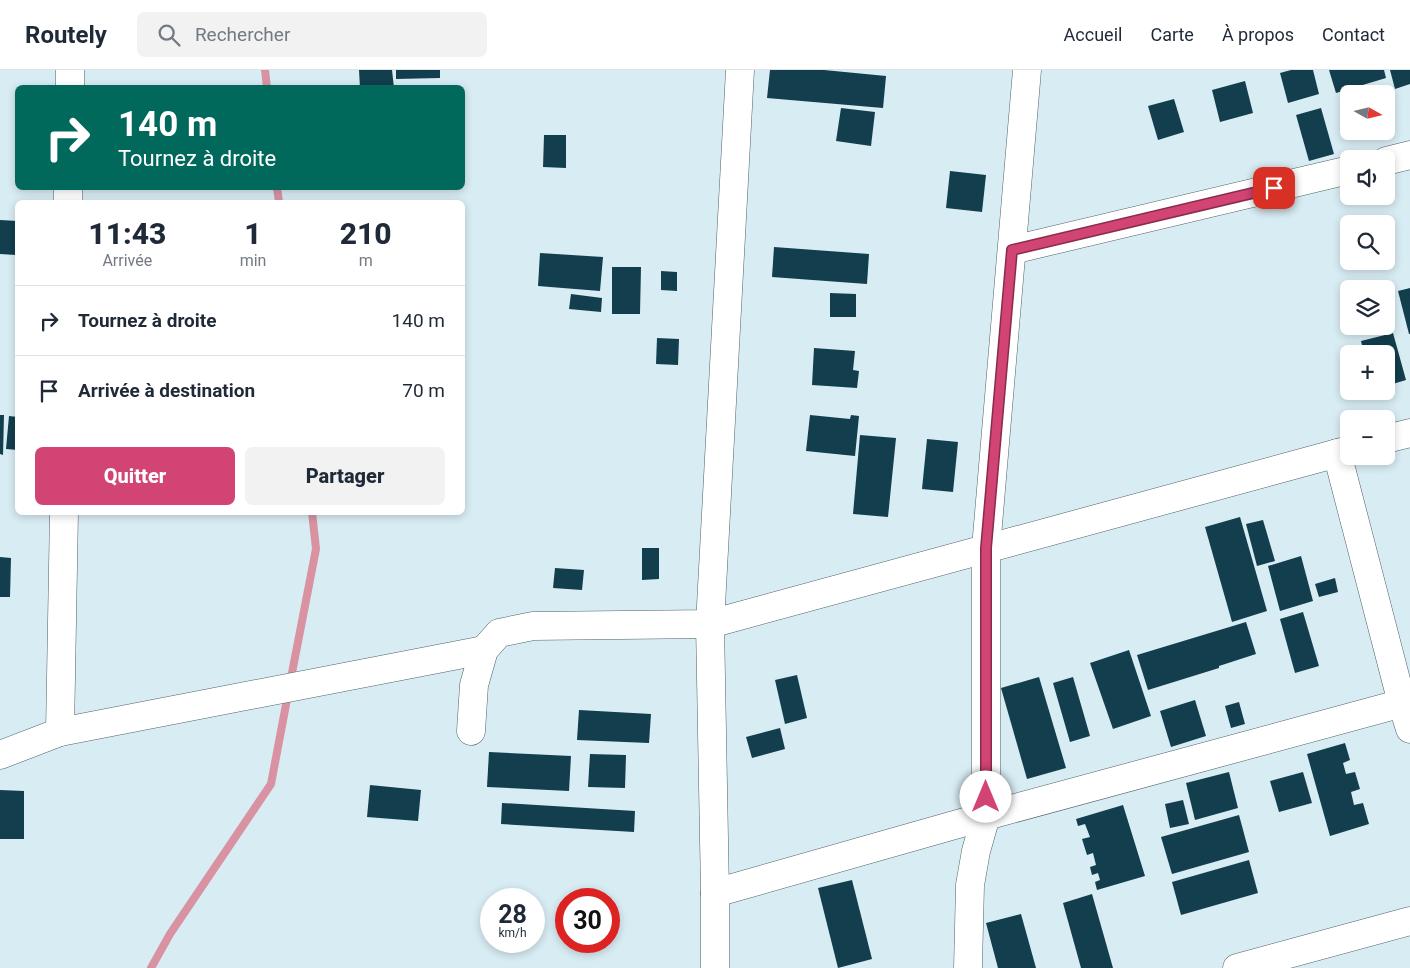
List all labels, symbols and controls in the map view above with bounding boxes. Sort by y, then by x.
search box [137,12,487,57]
text: Routely [25,21,107,49]
icon: search [155,21,183,49]
text: Rechercher [195,23,290,46]
text: Accueil [1064,24,1122,45]
text: Carte [1150,24,1194,45]
text: À propos [1222,24,1294,45]
text: Contact [1322,24,1385,45]
north arrow [1340,85,1395,140]
map controls [1340,85,1395,465]
text: 140 m [118,104,217,145]
icon: right [35,105,100,170]
text: Tournez à droite [118,146,276,171]
button: sound [1340,150,1395,205]
pin [1253,167,1295,209]
icon: arrive [1260,174,1288,202]
button: search [1340,215,1395,270]
text: 11:43 [88,216,166,251]
text: 1 [244,216,262,251]
text: 210 [340,216,392,251]
text: Arrivée [102,251,152,270]
text: min [240,251,266,270]
text: m [359,251,373,270]
button: layers [1340,280,1395,335]
icon: right [35,307,63,335]
text: Tournez à droite [78,309,217,332]
text: 140 m [392,309,445,332]
button: + [1340,345,1395,400]
icon: arrive [35,377,63,405]
text: Arrivée à destination [78,379,255,402]
text: 70 m [402,379,445,402]
button: − [1340,410,1395,465]
button: Quitter [35,447,235,505]
button: Partager [245,447,445,505]
position arrow [959,770,1011,822]
speed limit sign: 30 [555,888,620,953]
text: 28 [498,900,527,929]
text: km/h [498,926,527,940]

